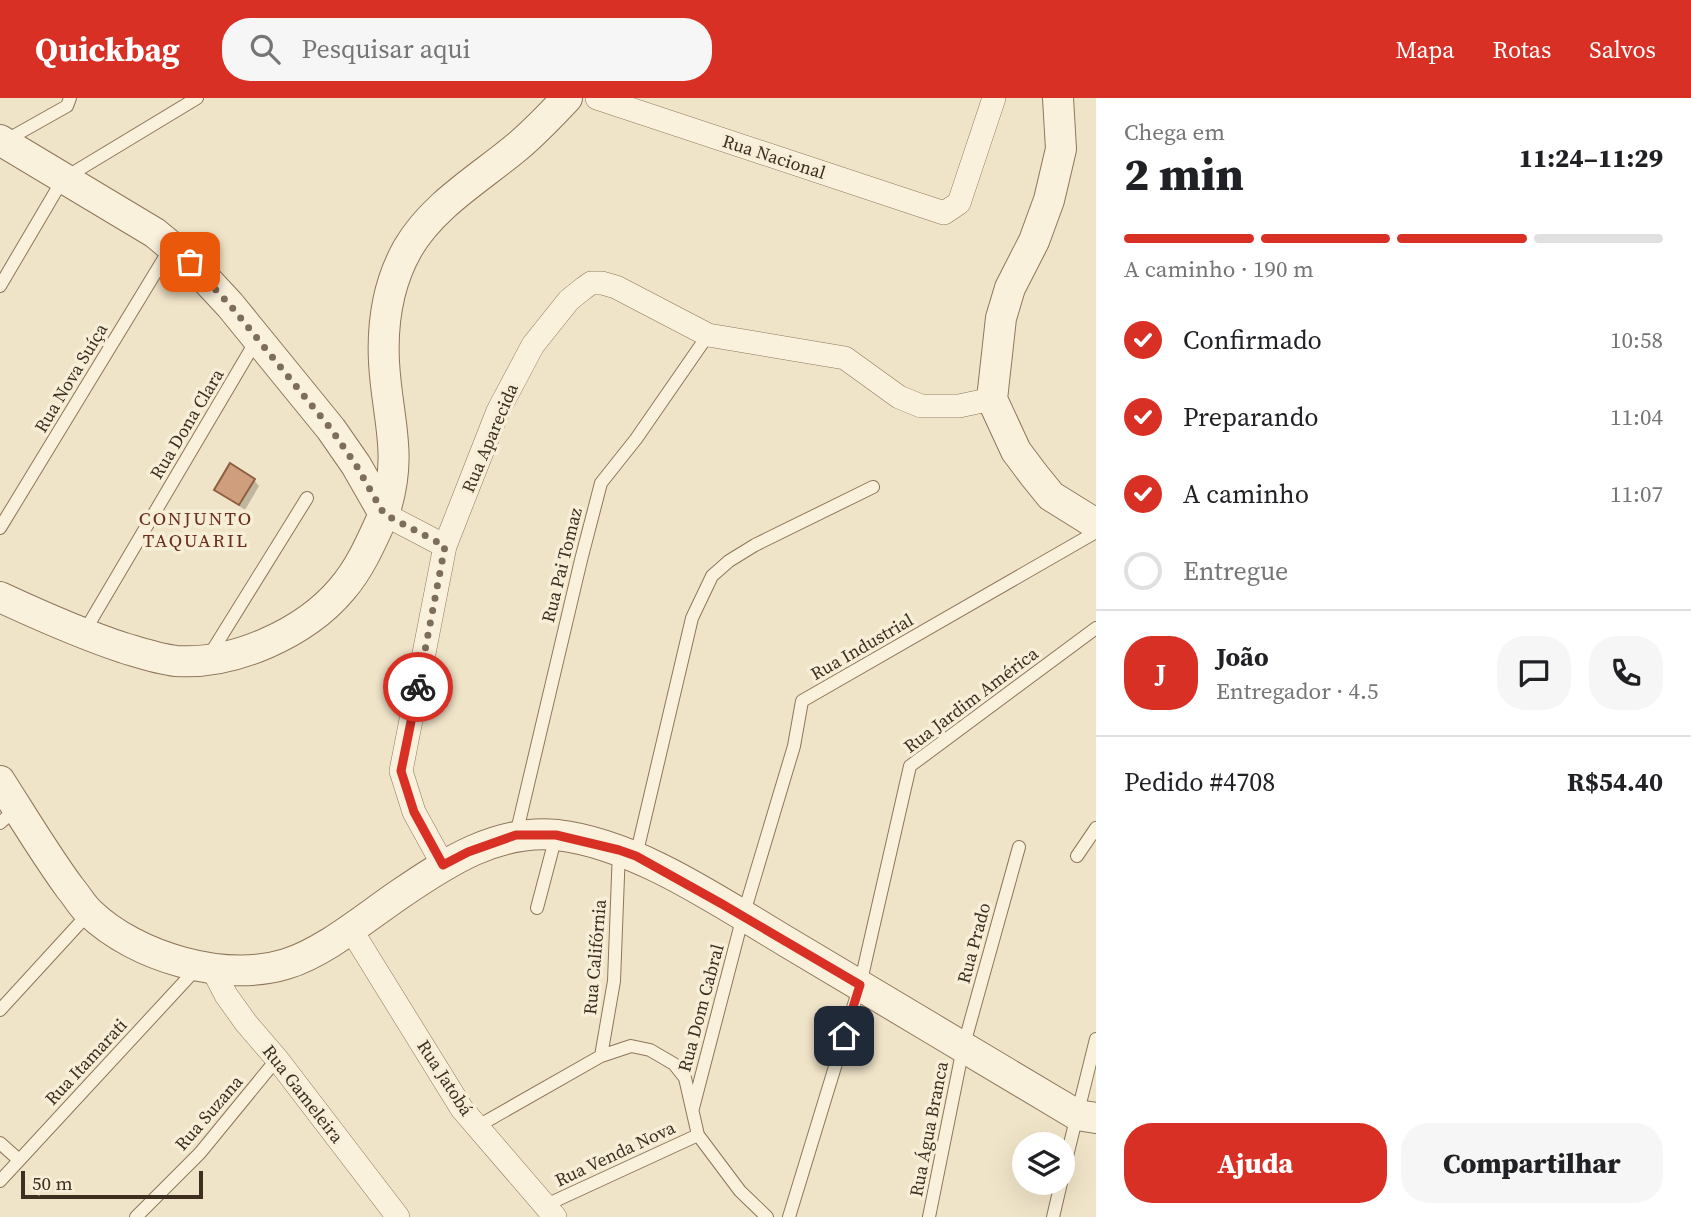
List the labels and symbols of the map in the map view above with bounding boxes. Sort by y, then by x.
street label: Rua Nacional [719,128,829,185]
pin [160,232,220,292]
street label: Rua Nova Suíça [28,318,113,437]
street label: Rua Dona Clara [144,363,230,484]
street label: Rua Aparecida [455,379,524,496]
district label: CONJUNTO TAQUARIL [139,505,253,553]
street label: Rua Pai Tomaz [535,505,588,625]
street label: Rua Industrial [806,607,918,686]
street label: Rua Jardim América [898,640,1044,758]
courier [383,652,453,722]
street label: Rua Califórnia [577,897,612,1016]
street label: Rua Prado [951,900,996,986]
street label: Rua Dom Cabral [671,941,730,1075]
pin [814,1006,874,1066]
street label: Rua Itamarati [39,1013,132,1110]
street label: Rua Jatobá [412,1035,480,1121]
street label: Rua Gameleira [257,1039,350,1149]
street label: Rua Água Branca [903,1058,954,1199]
street label: Rua Suzana [169,1069,249,1156]
street label: Rua Venda Nova [551,1114,680,1192]
scale bar [21,1168,203,1200]

